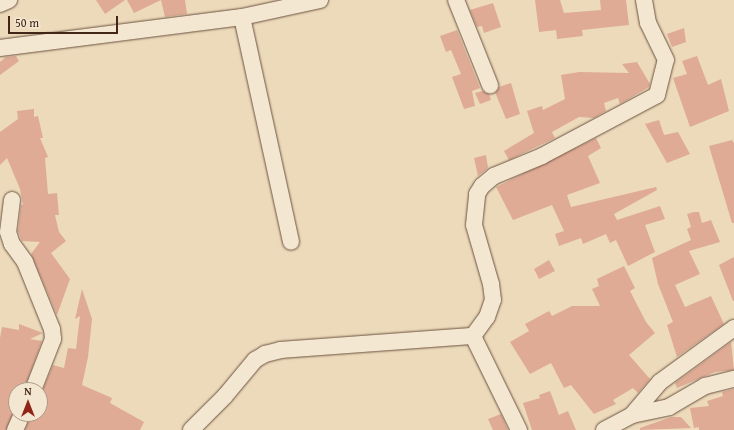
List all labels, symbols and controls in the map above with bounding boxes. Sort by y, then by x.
scale bar [10,8,120,34]
text: 50 m [15,14,39,31]
north arrow [8,382,48,422]
text: N [24,383,32,399]

